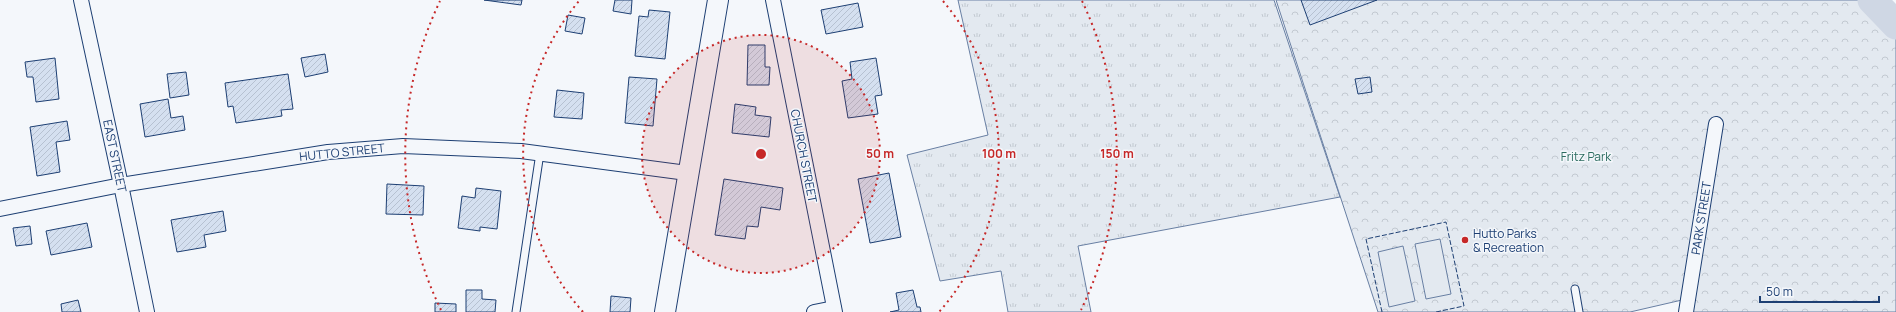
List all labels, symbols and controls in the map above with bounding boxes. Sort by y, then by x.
street label: CHURCH STREET [787,108,822,205]
street label: EAST STREET [99,118,131,195]
street label: HUTTO STREET [298,139,386,165]
text: 50 m [866,145,894,162]
text: 100 m [982,145,1016,162]
text: 150 m [1100,145,1134,162]
centre of rings [754,147,768,161]
park label: Fritz Park [1561,148,1612,165]
street label: PARK STREET [1687,179,1715,256]
place label: Hutto Parks & Recreation [1473,225,1544,256]
marker: Hutto Parks & Recreation [1460,235,1470,245]
scale bar [1760,278,1879,304]
text: 50 m [1766,283,1793,300]

